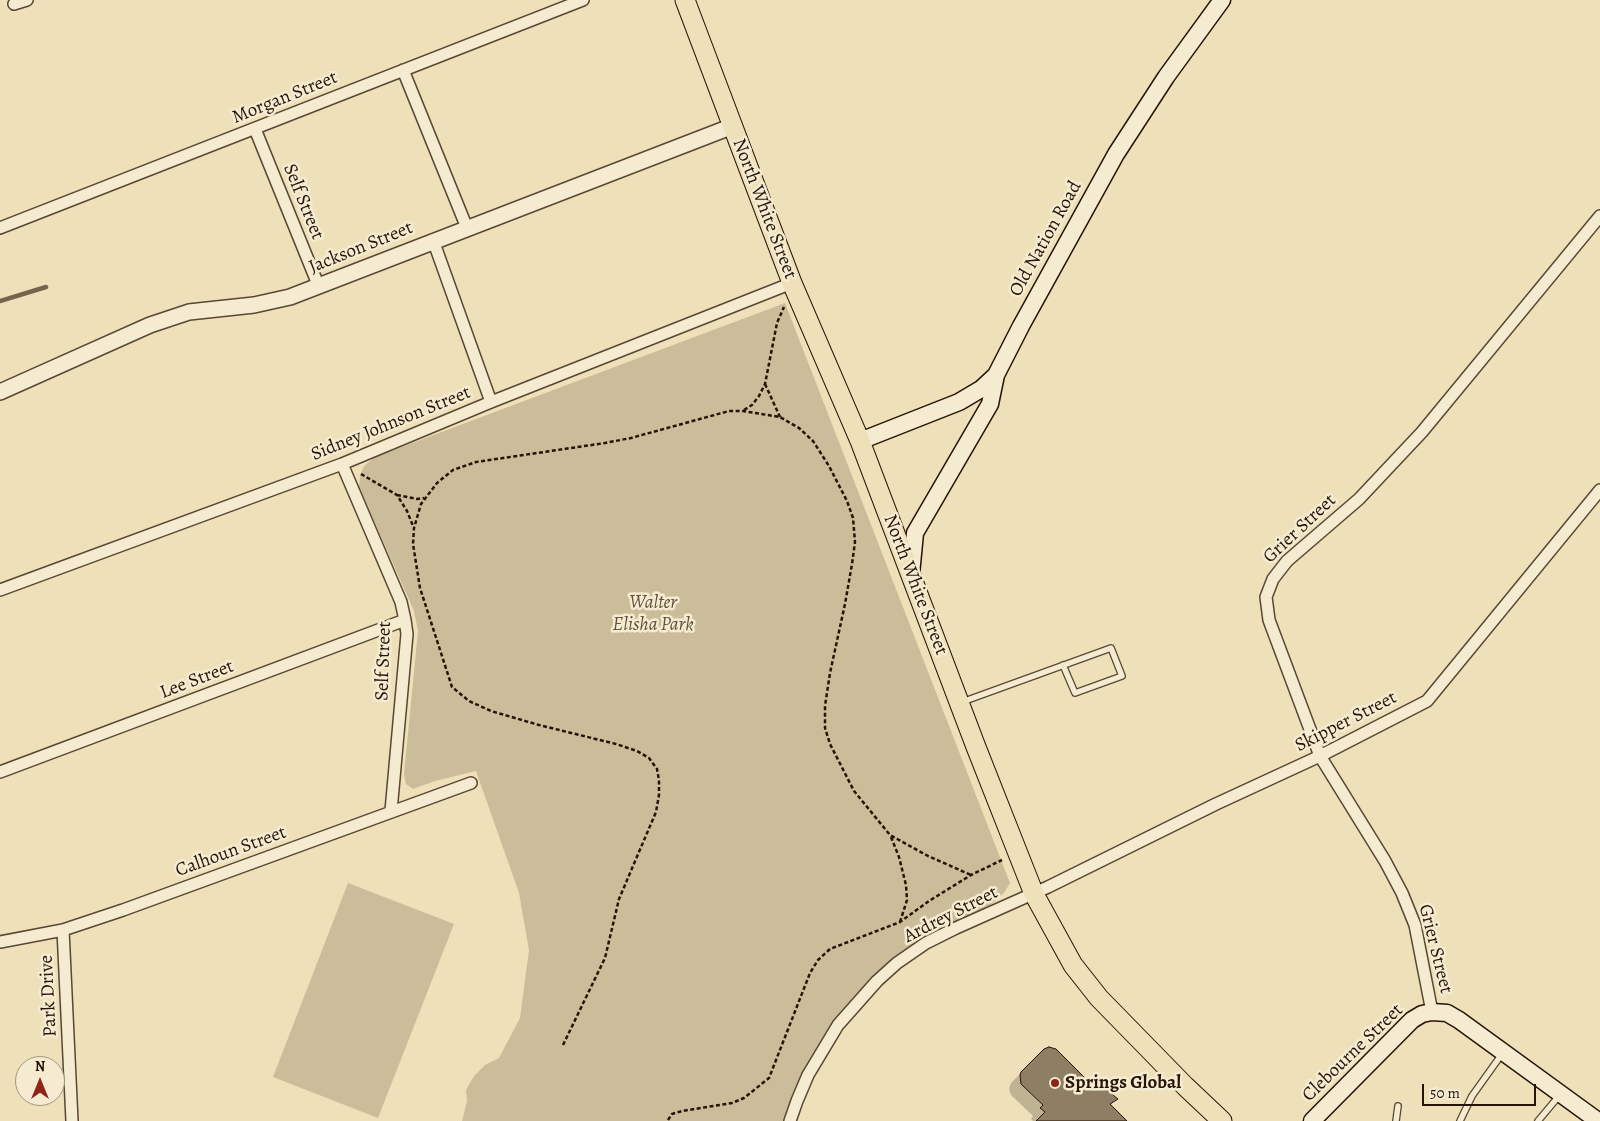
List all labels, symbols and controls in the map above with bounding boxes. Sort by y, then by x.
street label: Morgan Street [229,67,341,129]
street label: North White Street [727,136,801,282]
street label: Self Street [278,161,328,243]
street label: Old Nation Road [1005,177,1087,301]
street label: Jackson Street [306,217,416,279]
street label: Sidney Johnson Street [308,382,474,466]
street label: Grier Street [1259,490,1341,568]
street label: North White Street [878,512,952,658]
park label: Walter Elisha Park [612,592,694,636]
street label: Self Street [371,621,397,701]
street label: Lee Street [157,656,237,704]
street label: Skipper Street [1291,687,1401,757]
street label: Calhoun Street [173,821,289,883]
street label: Ardrey Street [900,882,1002,948]
street label: Grier Street [1413,902,1457,996]
street label: Park Drive [35,954,63,1038]
street label: Clebourne Street [1298,999,1408,1107]
north arrow [15,1056,65,1106]
text: N [35,1057,45,1076]
place label: Springs Global [1065,1072,1181,1094]
scale bar [1425,1074,1539,1106]
marker: Springs Global [1049,1077,1061,1089]
text: 50 m [1430,1083,1460,1103]

